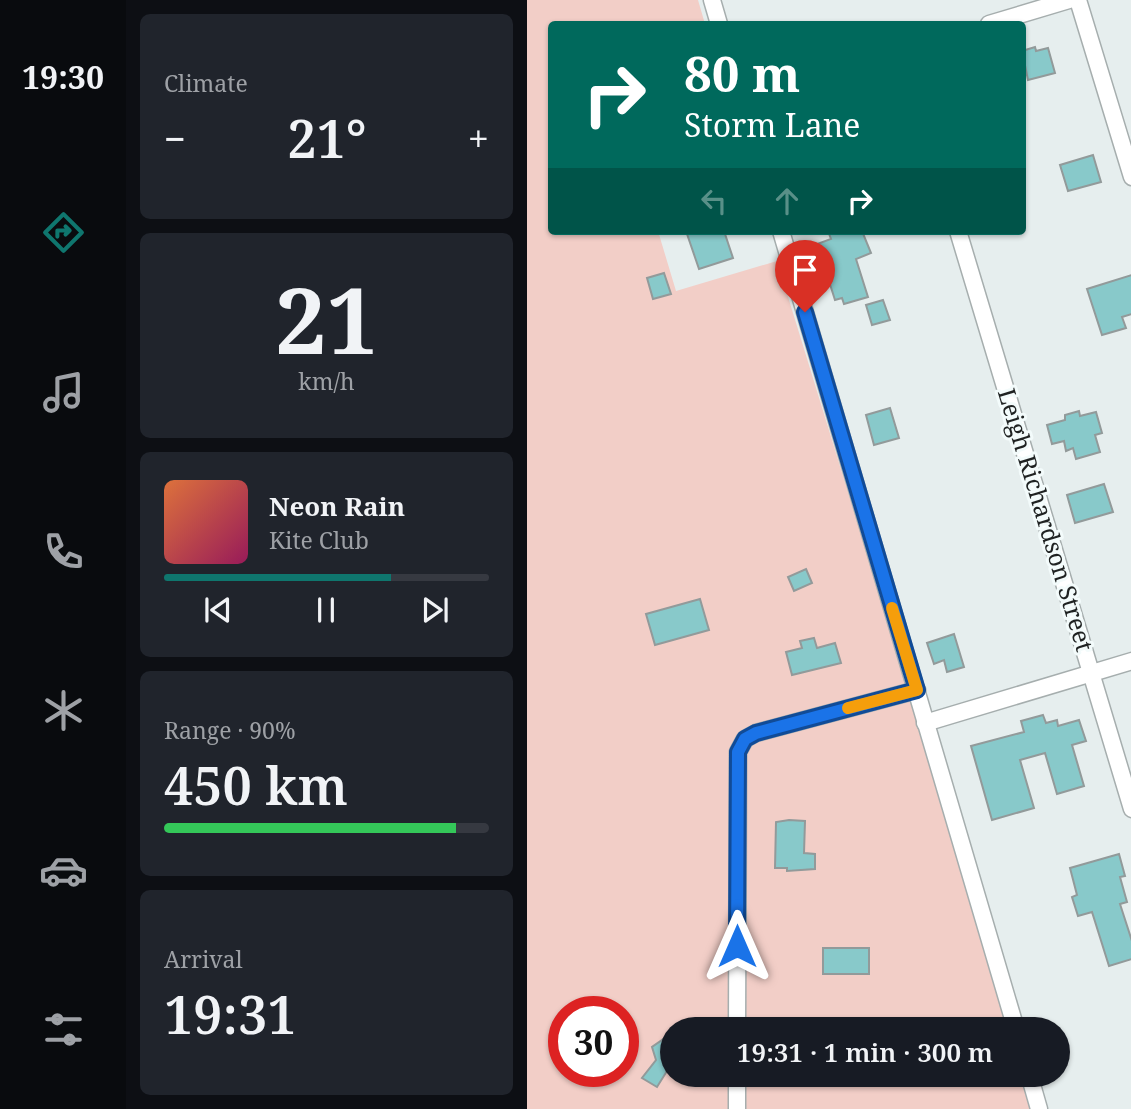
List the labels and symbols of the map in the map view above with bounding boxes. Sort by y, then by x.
pin [775,240,835,312]
street label: Leigh Richardson Street [991,384,1102,655]
position arrow [700,909,774,983]
speed limit sign: 30 [548,996,639,1087]

